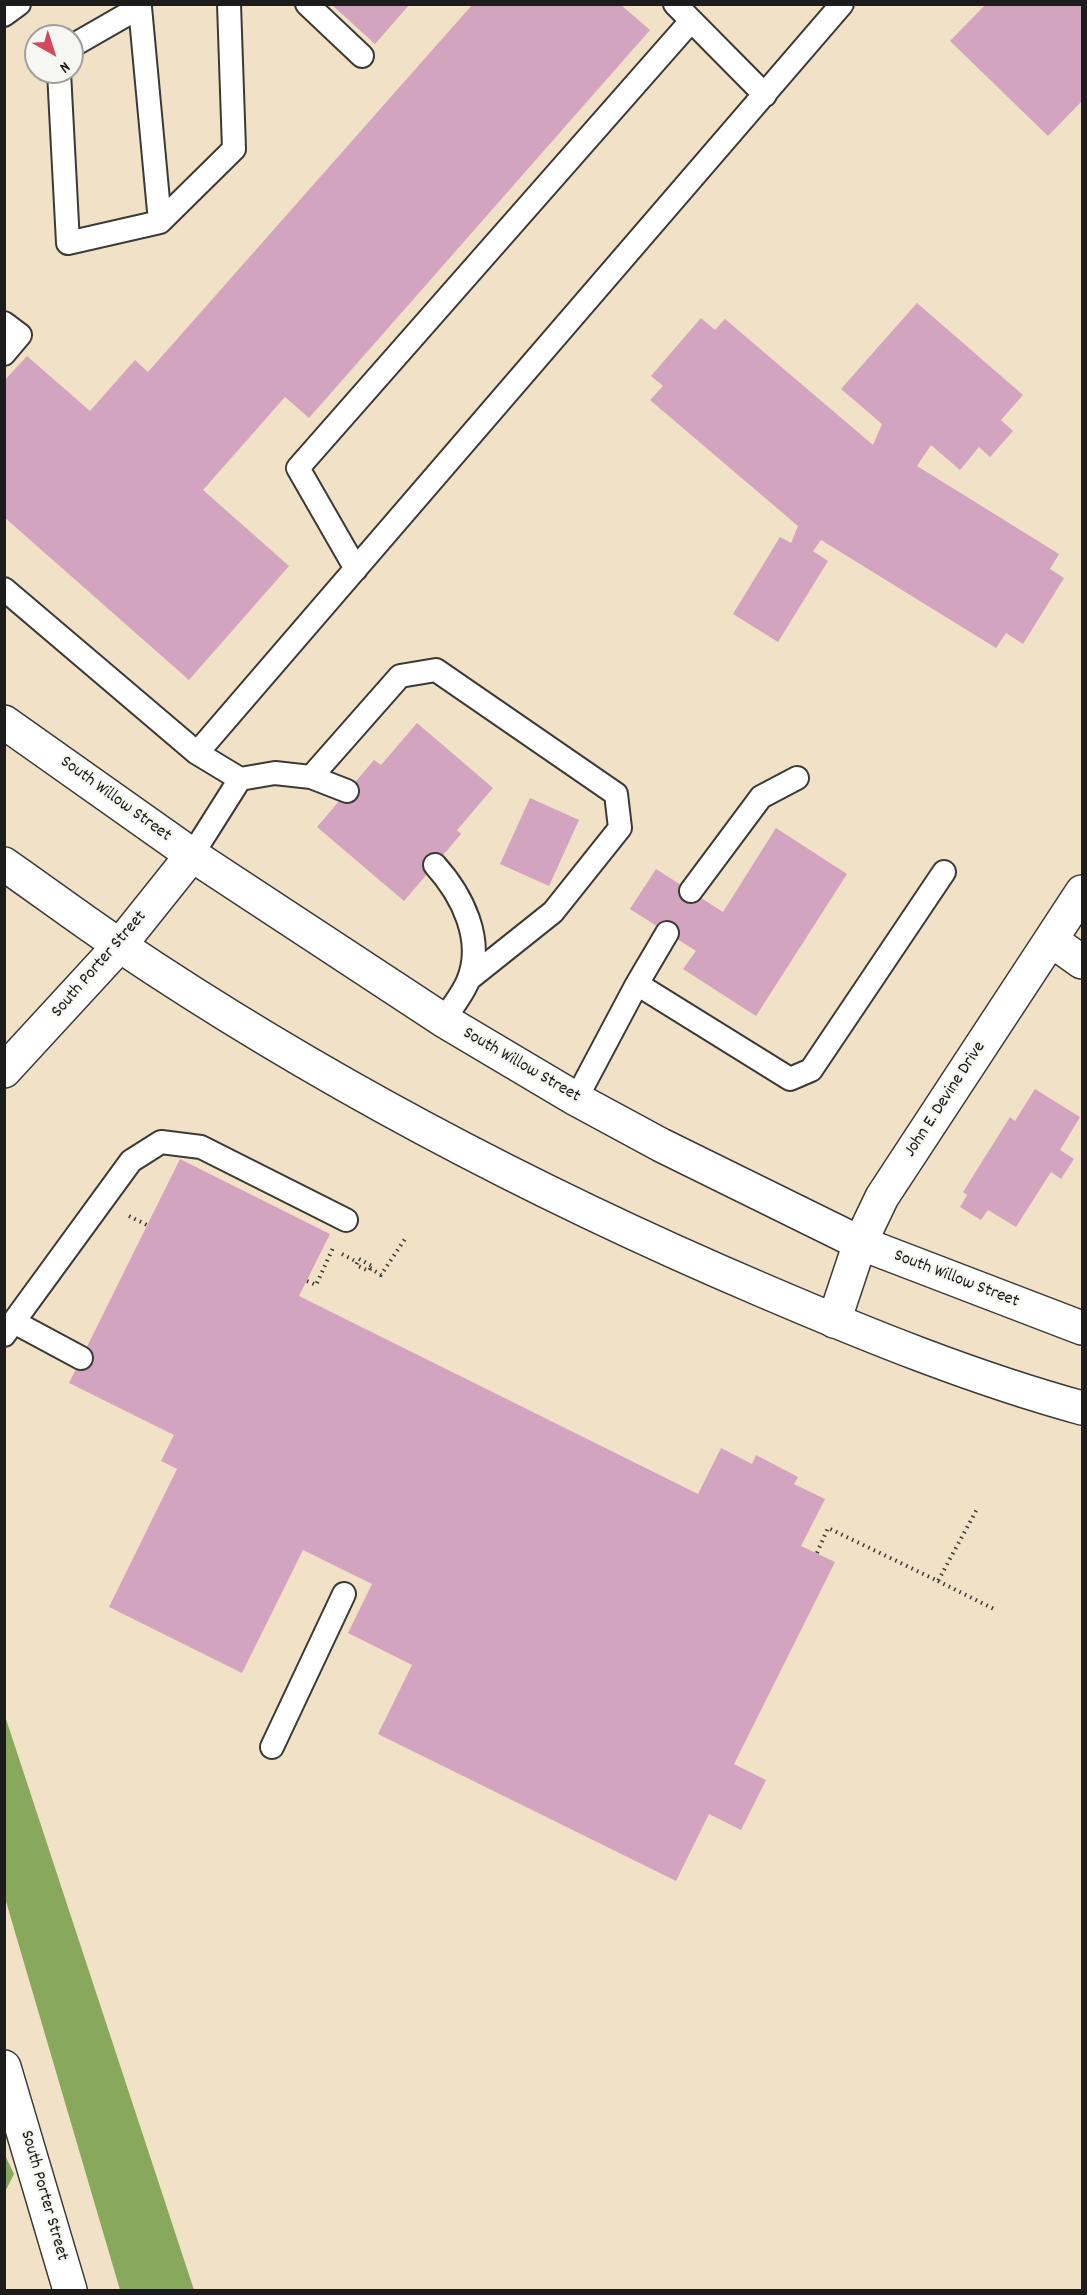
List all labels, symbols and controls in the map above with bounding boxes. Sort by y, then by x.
north arrow [24,24,84,84]
text: N [54,55,75,78]
street label: South Willow Street [55,752,175,848]
street label: South Porter Street [48,907,152,1023]
street label: South Willow Street [458,1024,584,1108]
street label: John E. Devine Drive [901,1038,991,1162]
street label: South Willow Street [890,1246,1022,1314]
street label: South Porter Street [14,2128,72,2264]

